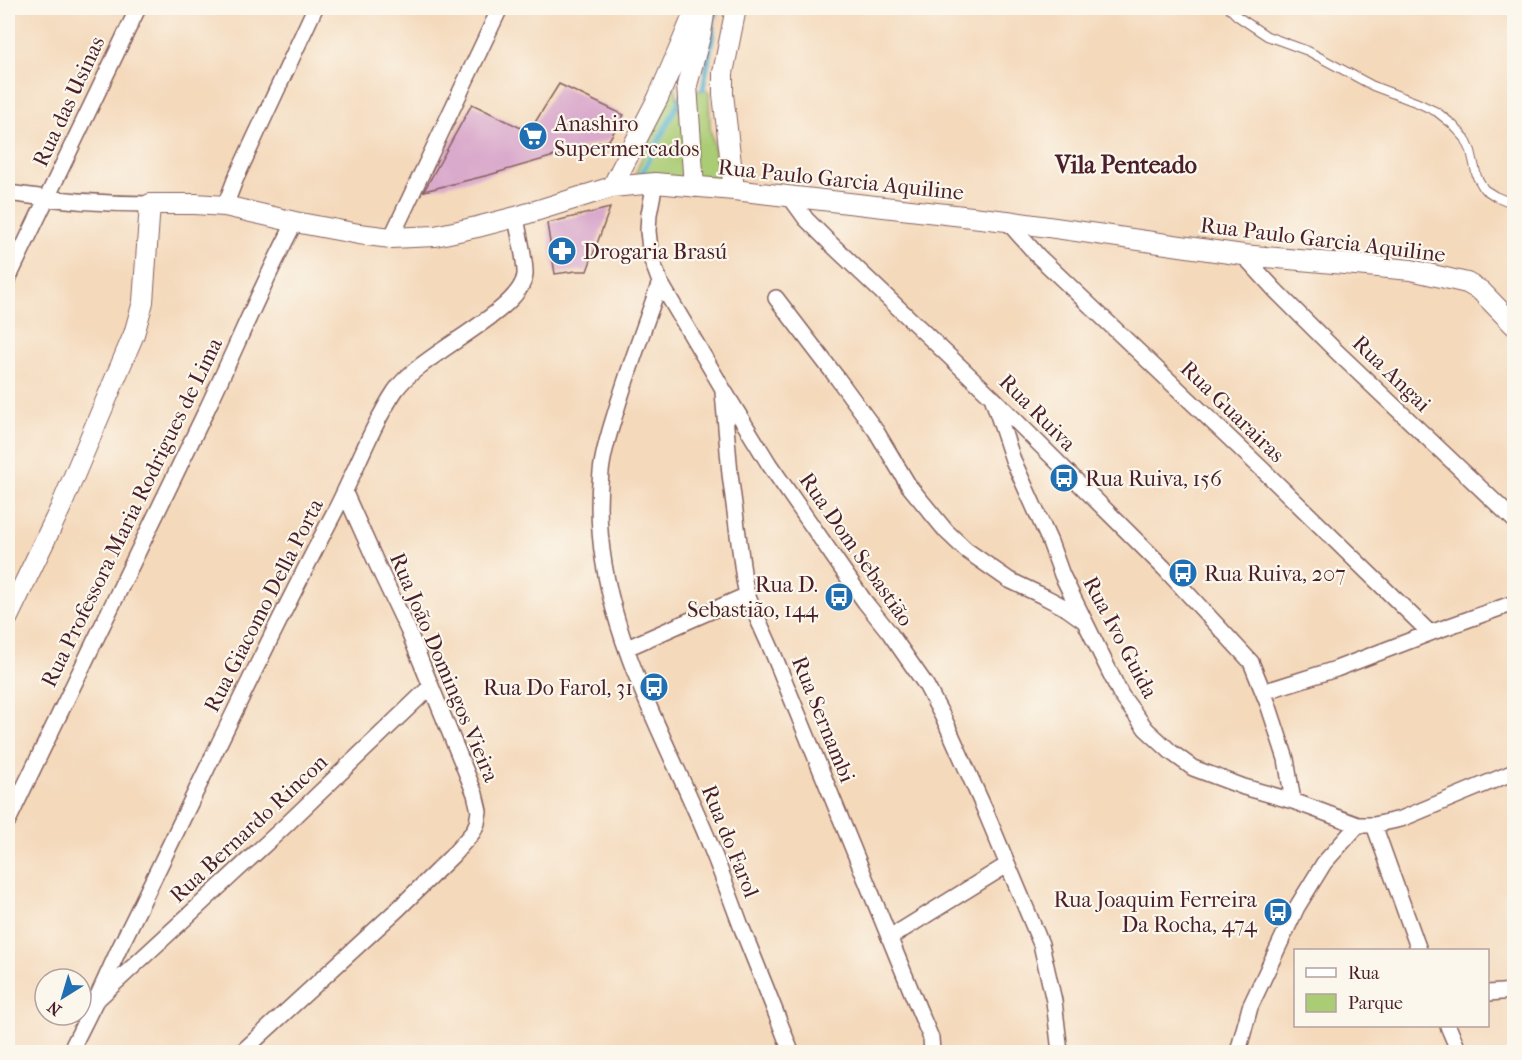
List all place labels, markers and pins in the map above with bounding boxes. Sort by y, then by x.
place label: Anashiro Supermercados [553,111,699,162]
supermarket icon: Anashiro Supermercados [517,120,549,152]
pharmacy icon: Drogaria Brasú [546,235,578,267]
place label: Drogaria Brasú [583,239,728,265]
bus stop icon: Rua Ruiva, 156 [1048,462,1080,494]
place label: Rua Ruiva, 156 [1085,466,1222,492]
bus stop icon: Rua Ruiva, 207 [1167,557,1199,589]
place label: Rua Ruiva, 207 [1204,561,1346,587]
place label: Rua D. Sebastião, 144 [687,572,819,623]
bus stop icon: Rua D. Sebastião, 144 [823,581,855,613]
bus stop icon: Rua Do Farol, 31 [638,671,670,703]
place label: Rua Do Farol, 31 [483,675,633,701]
place label: Rua Joaquim Ferreira Da Rocha, 474 [1053,887,1258,938]
bus stop icon: Rua Joaquim Ferreira Da Rocha, 474 [1262,896,1294,928]

